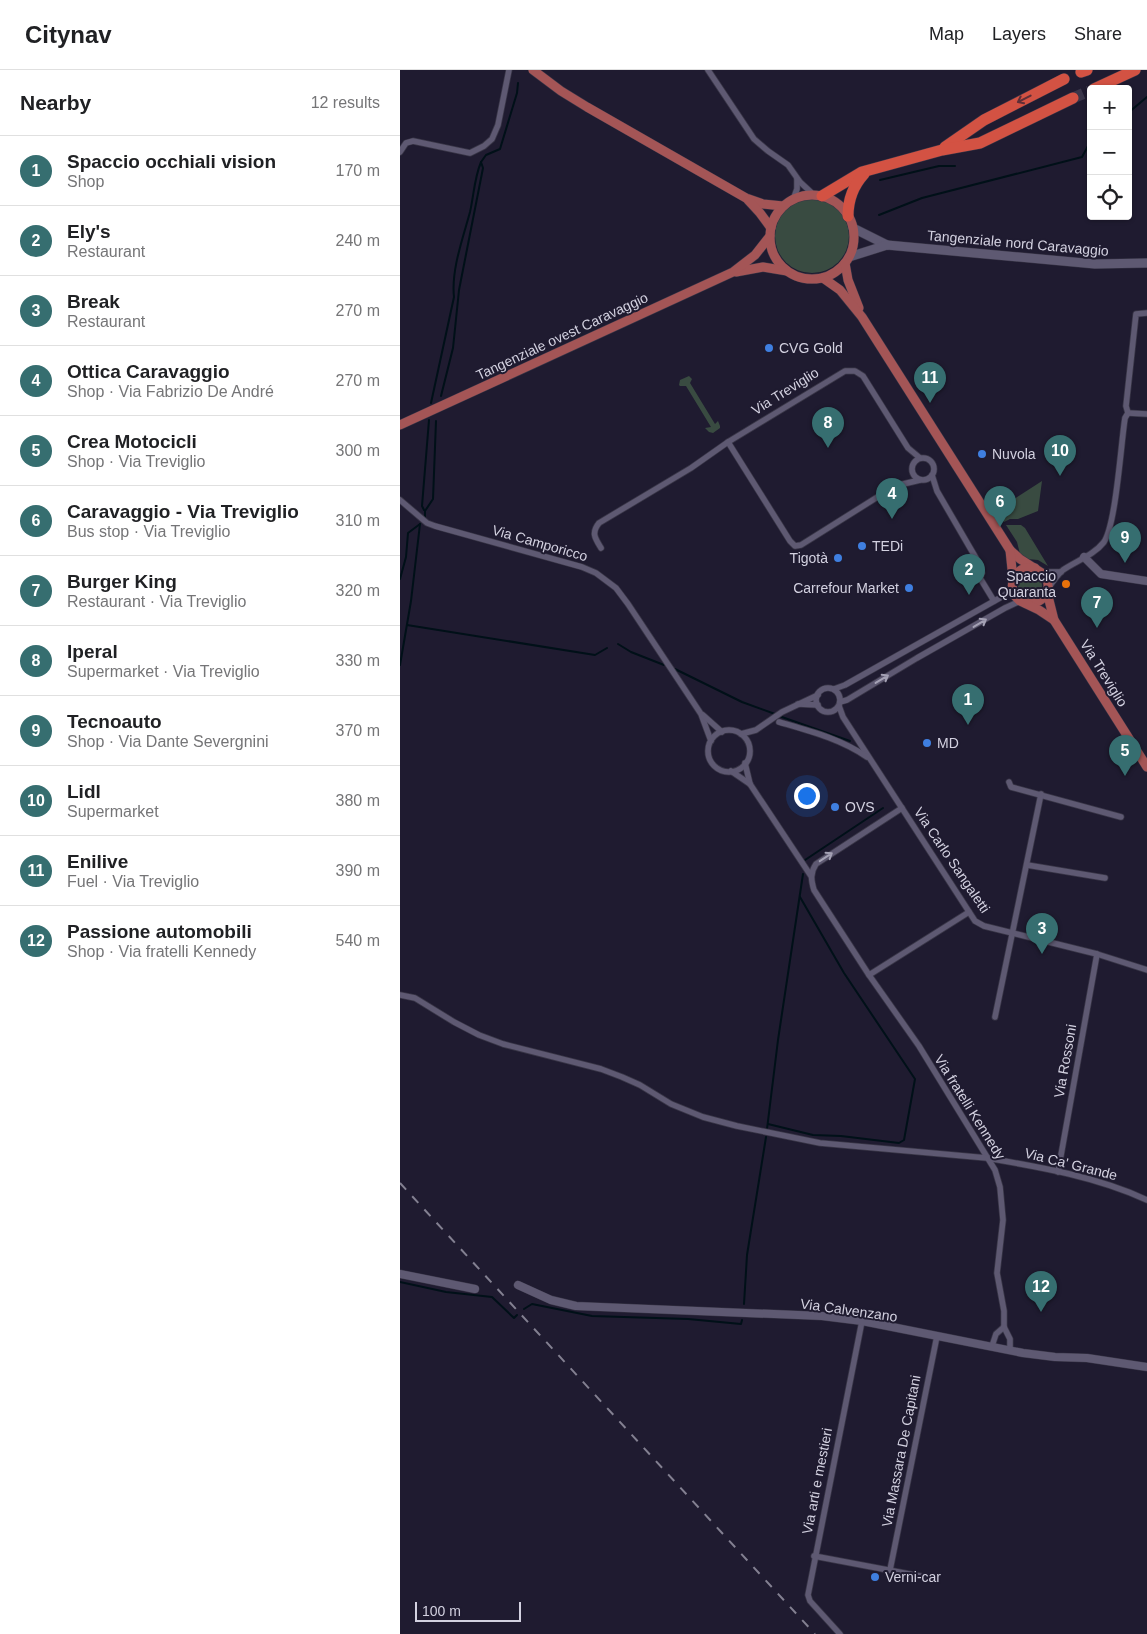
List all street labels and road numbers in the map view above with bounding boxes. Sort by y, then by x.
street label: Tangenziale nord Caravaggio [927,227,1110,259]
street label: Tangenziale ovest Caravaggio [474,289,651,383]
street label: Via Treviglio [749,364,822,418]
street label: Via Camporicco [490,522,590,564]
street label: Via Treviglio [1077,637,1131,710]
street label: Via Carlo Sangaletti [911,804,993,916]
street label: Via Rossoni [1051,1023,1079,1099]
street label: Via fratelli Kennedy [931,1052,1009,1162]
street label: Via Ca' Grande [1023,1145,1119,1183]
street label: Via Calvenzano [799,1295,899,1325]
street label: Via Massara De Capitani [878,1374,924,1528]
street label: Via arti e mestieri [799,1427,835,1535]

